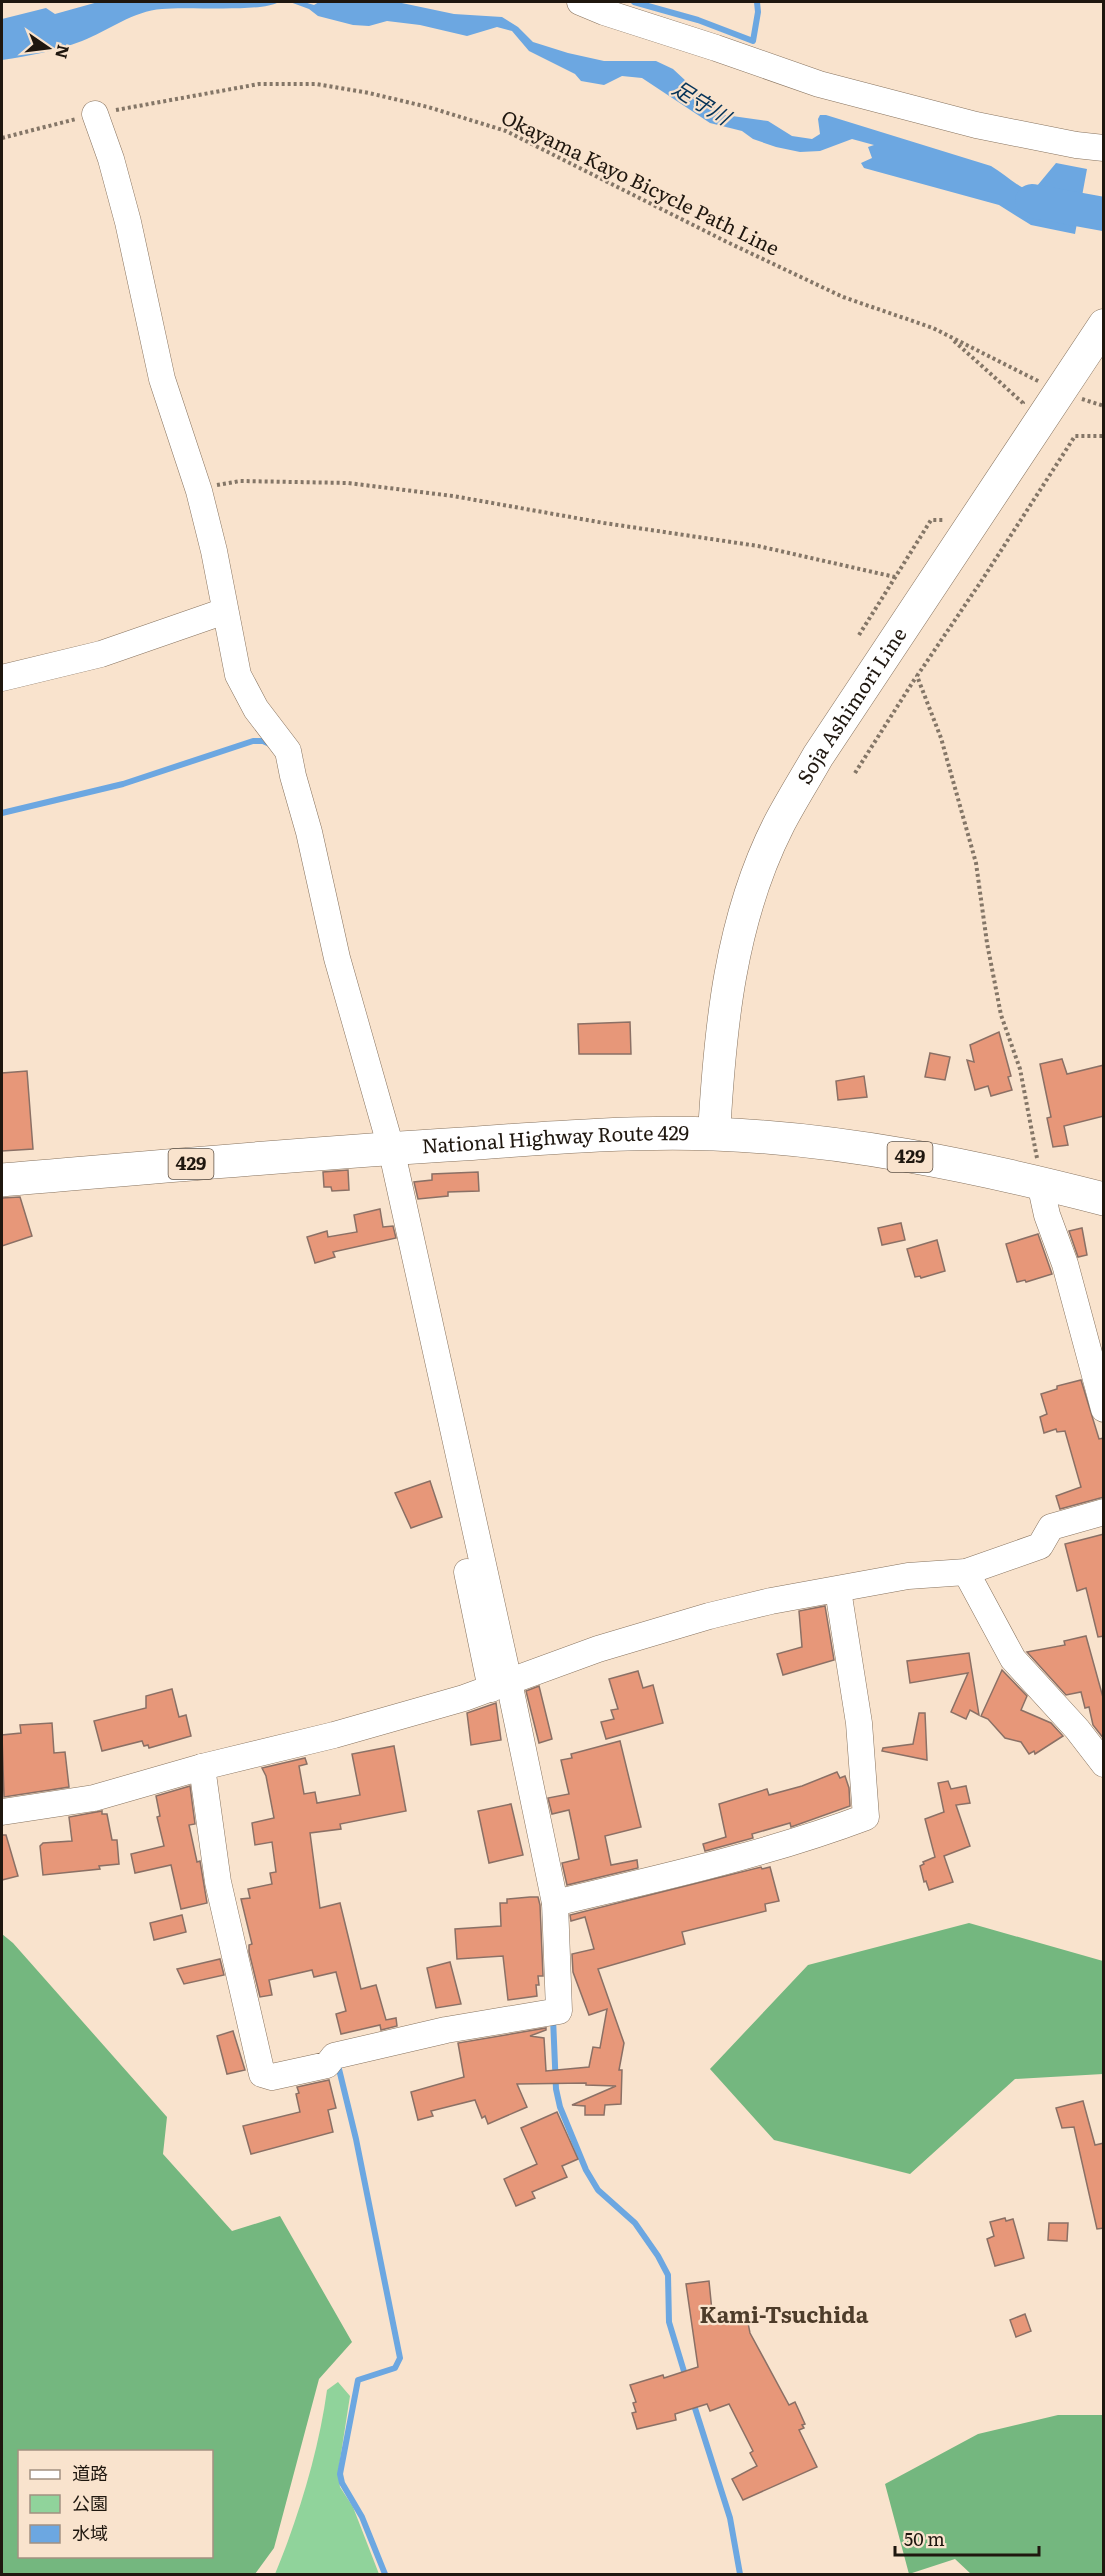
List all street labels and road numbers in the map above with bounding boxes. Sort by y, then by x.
street label: Okayama Kayo Bicycle Path Line [497,101,785,262]
street label: Soja Ashimori Line [788,620,913,789]
street label: National Highway Route 429 [421,1116,689,1159]
road number: 429 [888,1142,932,1172]
road number: 429 [168,1149,213,1179]

